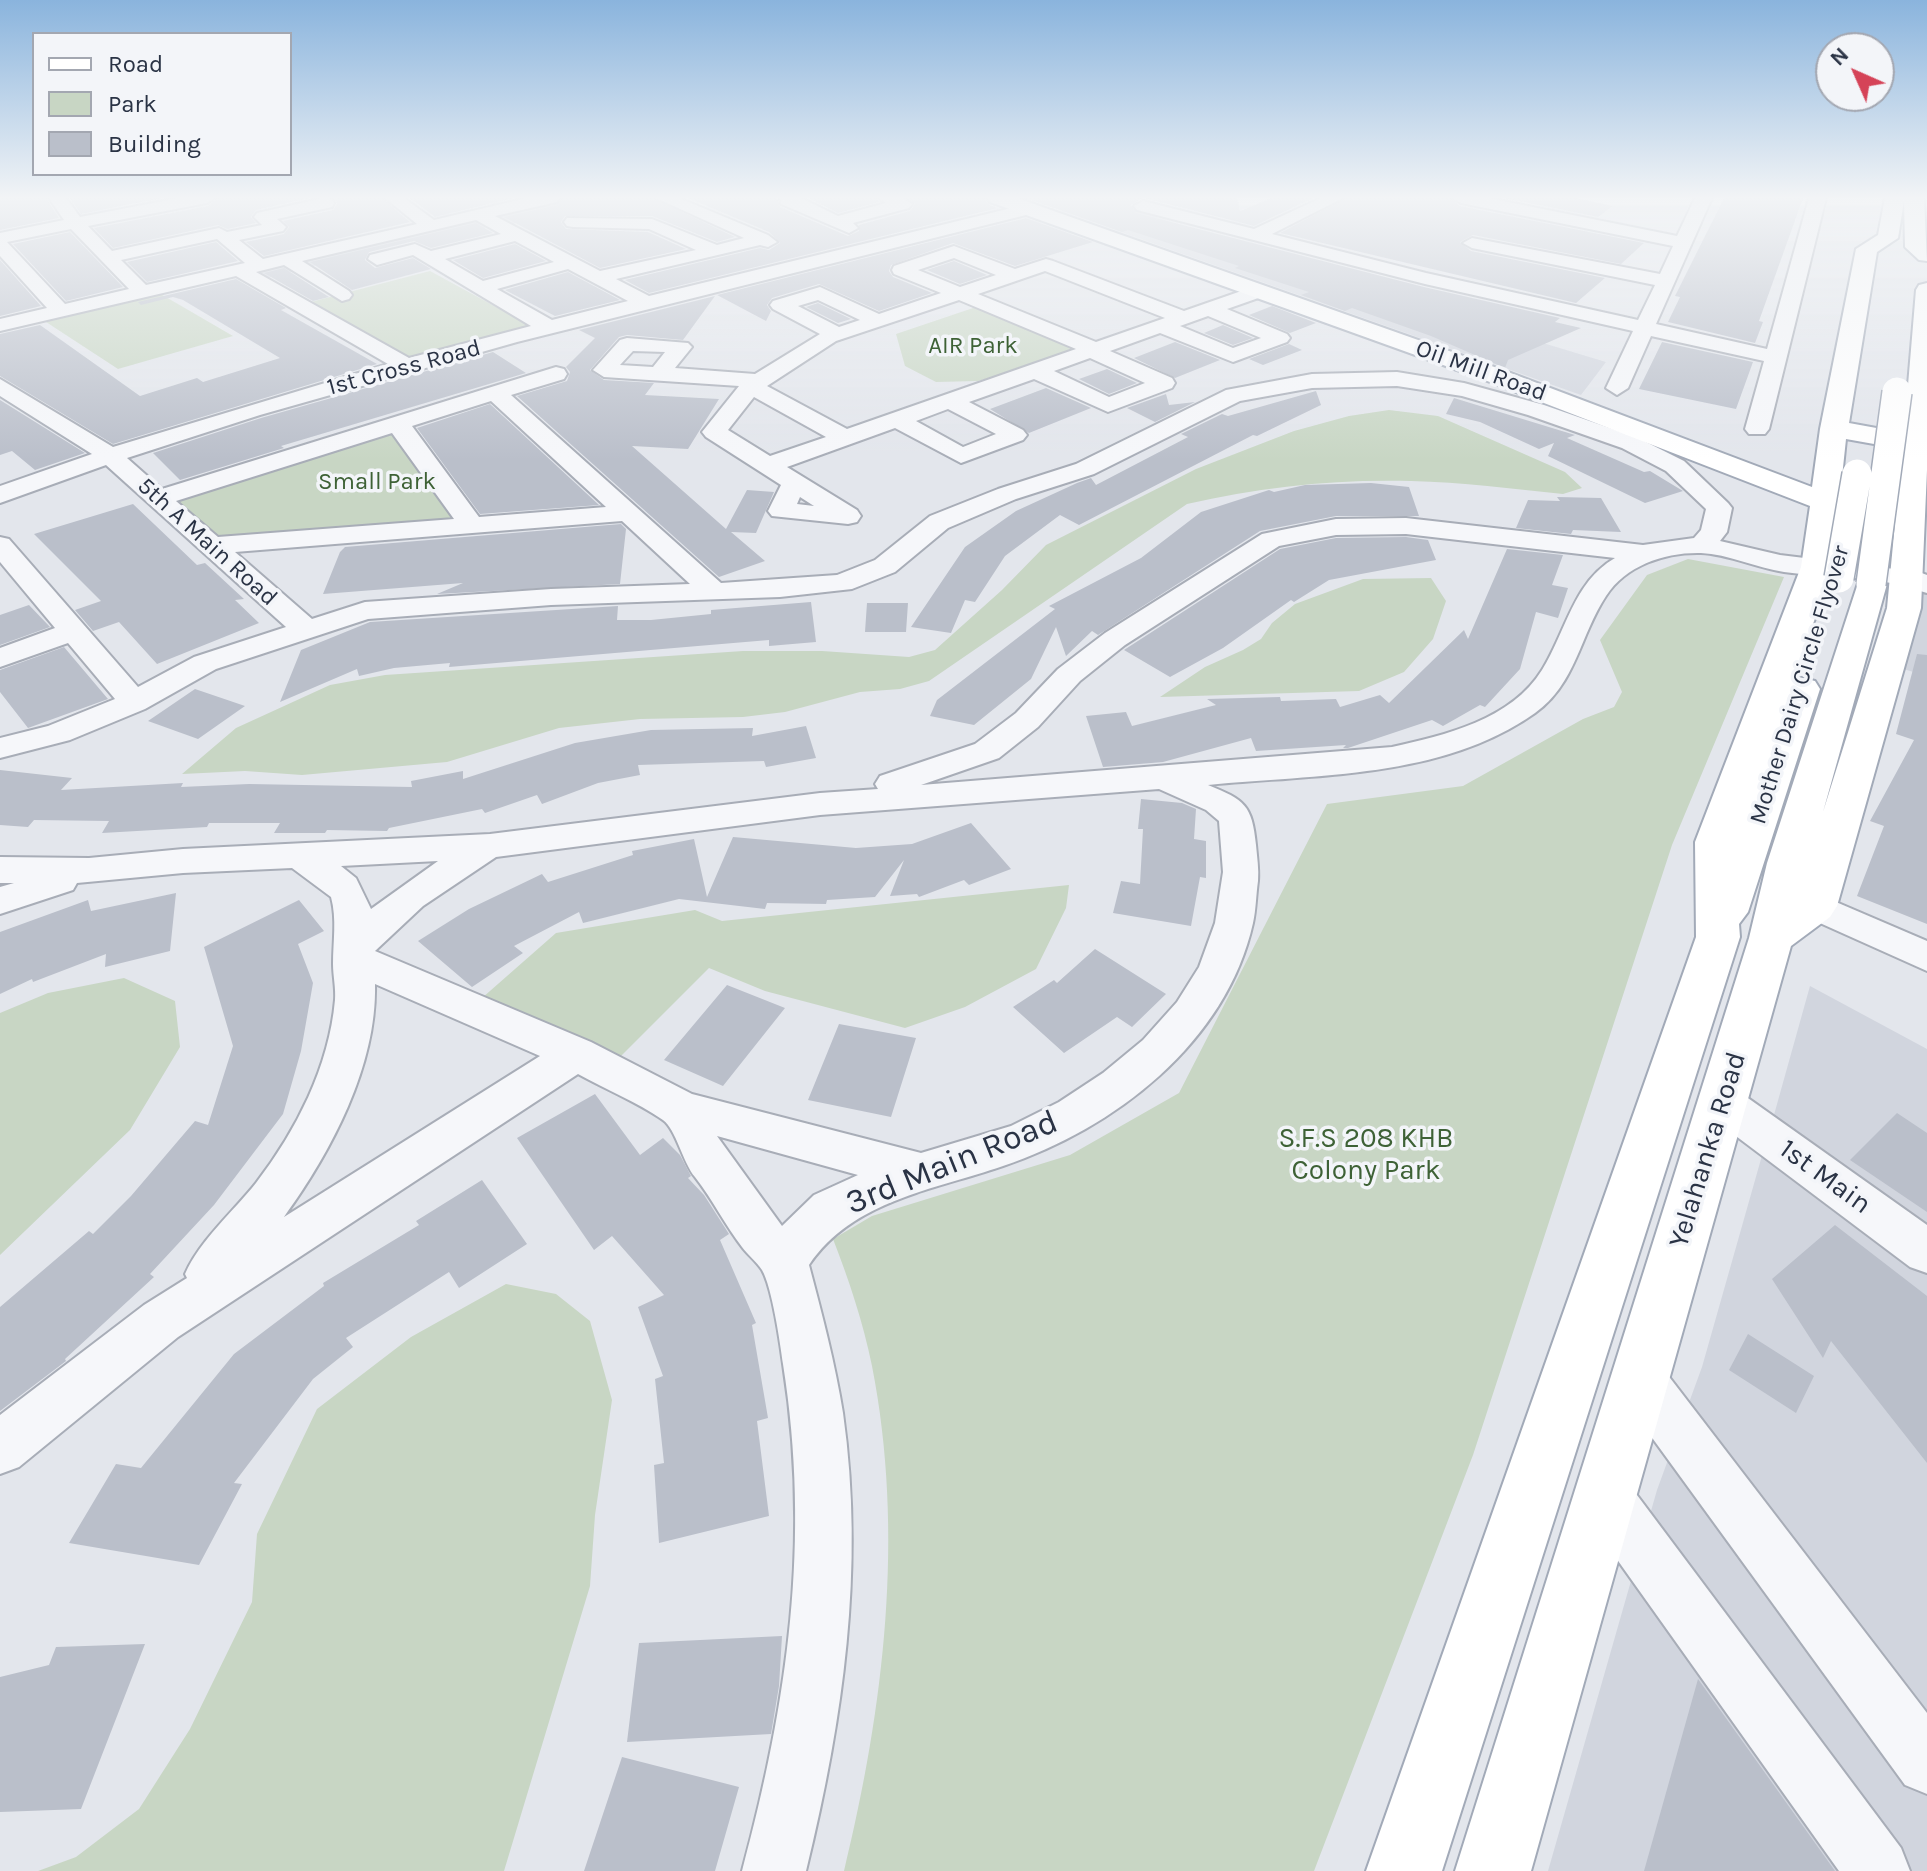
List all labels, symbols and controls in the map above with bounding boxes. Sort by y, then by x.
legend [32,32,292,176]
north arrow [1815,32,1895,112]
text: N [1825,42,1854,71]
text: Road [108,50,163,78]
text: Park [108,90,157,118]
text: Building [108,130,201,158]
park label: AIR Park [928,332,1018,360]
street label: 1st Cross Road [324,334,484,402]
street label: Oil Mill Road [1412,334,1550,408]
park label: Small Park [318,468,436,496]
street label: 5th A Main Road [131,472,283,612]
street label: Mother Dairy Circle Flyover [1744,542,1856,828]
street label: Yelahanka Road [1662,1048,1754,1252]
street label: 3rd Main Road [840,1102,1064,1224]
park label: S.F.S 208 KHB Colony Park [1279,1122,1453,1188]
street label: 1st Main [1772,1132,1878,1222]

